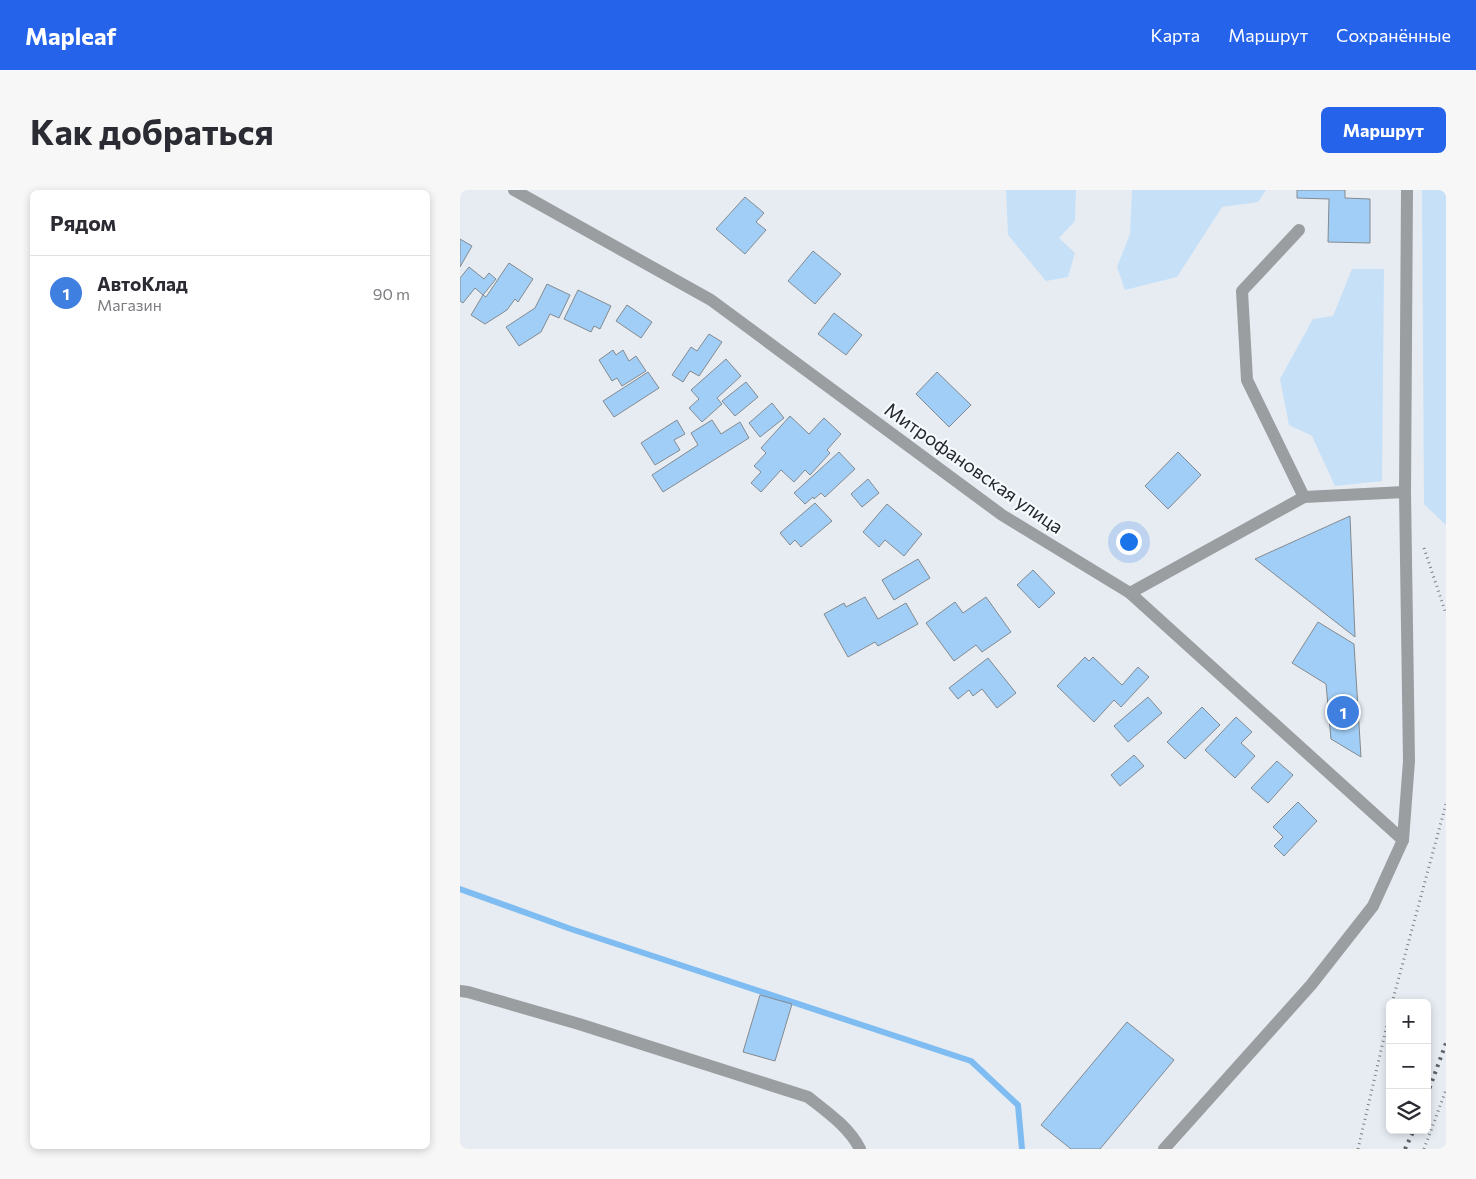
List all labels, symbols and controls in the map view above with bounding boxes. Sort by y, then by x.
text: Mapleaf [25,21,116,50]
text: Карта [1151,24,1200,46]
text: Маршрут [1228,24,1308,46]
text: Сохранённые [1336,24,1451,46]
button: Маршрут [1321,107,1446,153]
text: Как добраться [30,109,274,152]
text: Рядом [50,210,116,235]
text: АвтоКлад [97,272,188,295]
text: 1 [62,284,70,303]
text: 90 m [373,284,410,303]
text: Магазин [97,295,162,314]
street label: Митрофановская улица [881,397,1068,538]
your location [1116,529,1142,555]
pin: 1 [1327,693,1359,731]
map controls [1386,999,1431,1134]
button: + [1386,999,1431,1044]
button: − [1386,1044,1431,1089]
button: layers [1386,1089,1431,1134]

